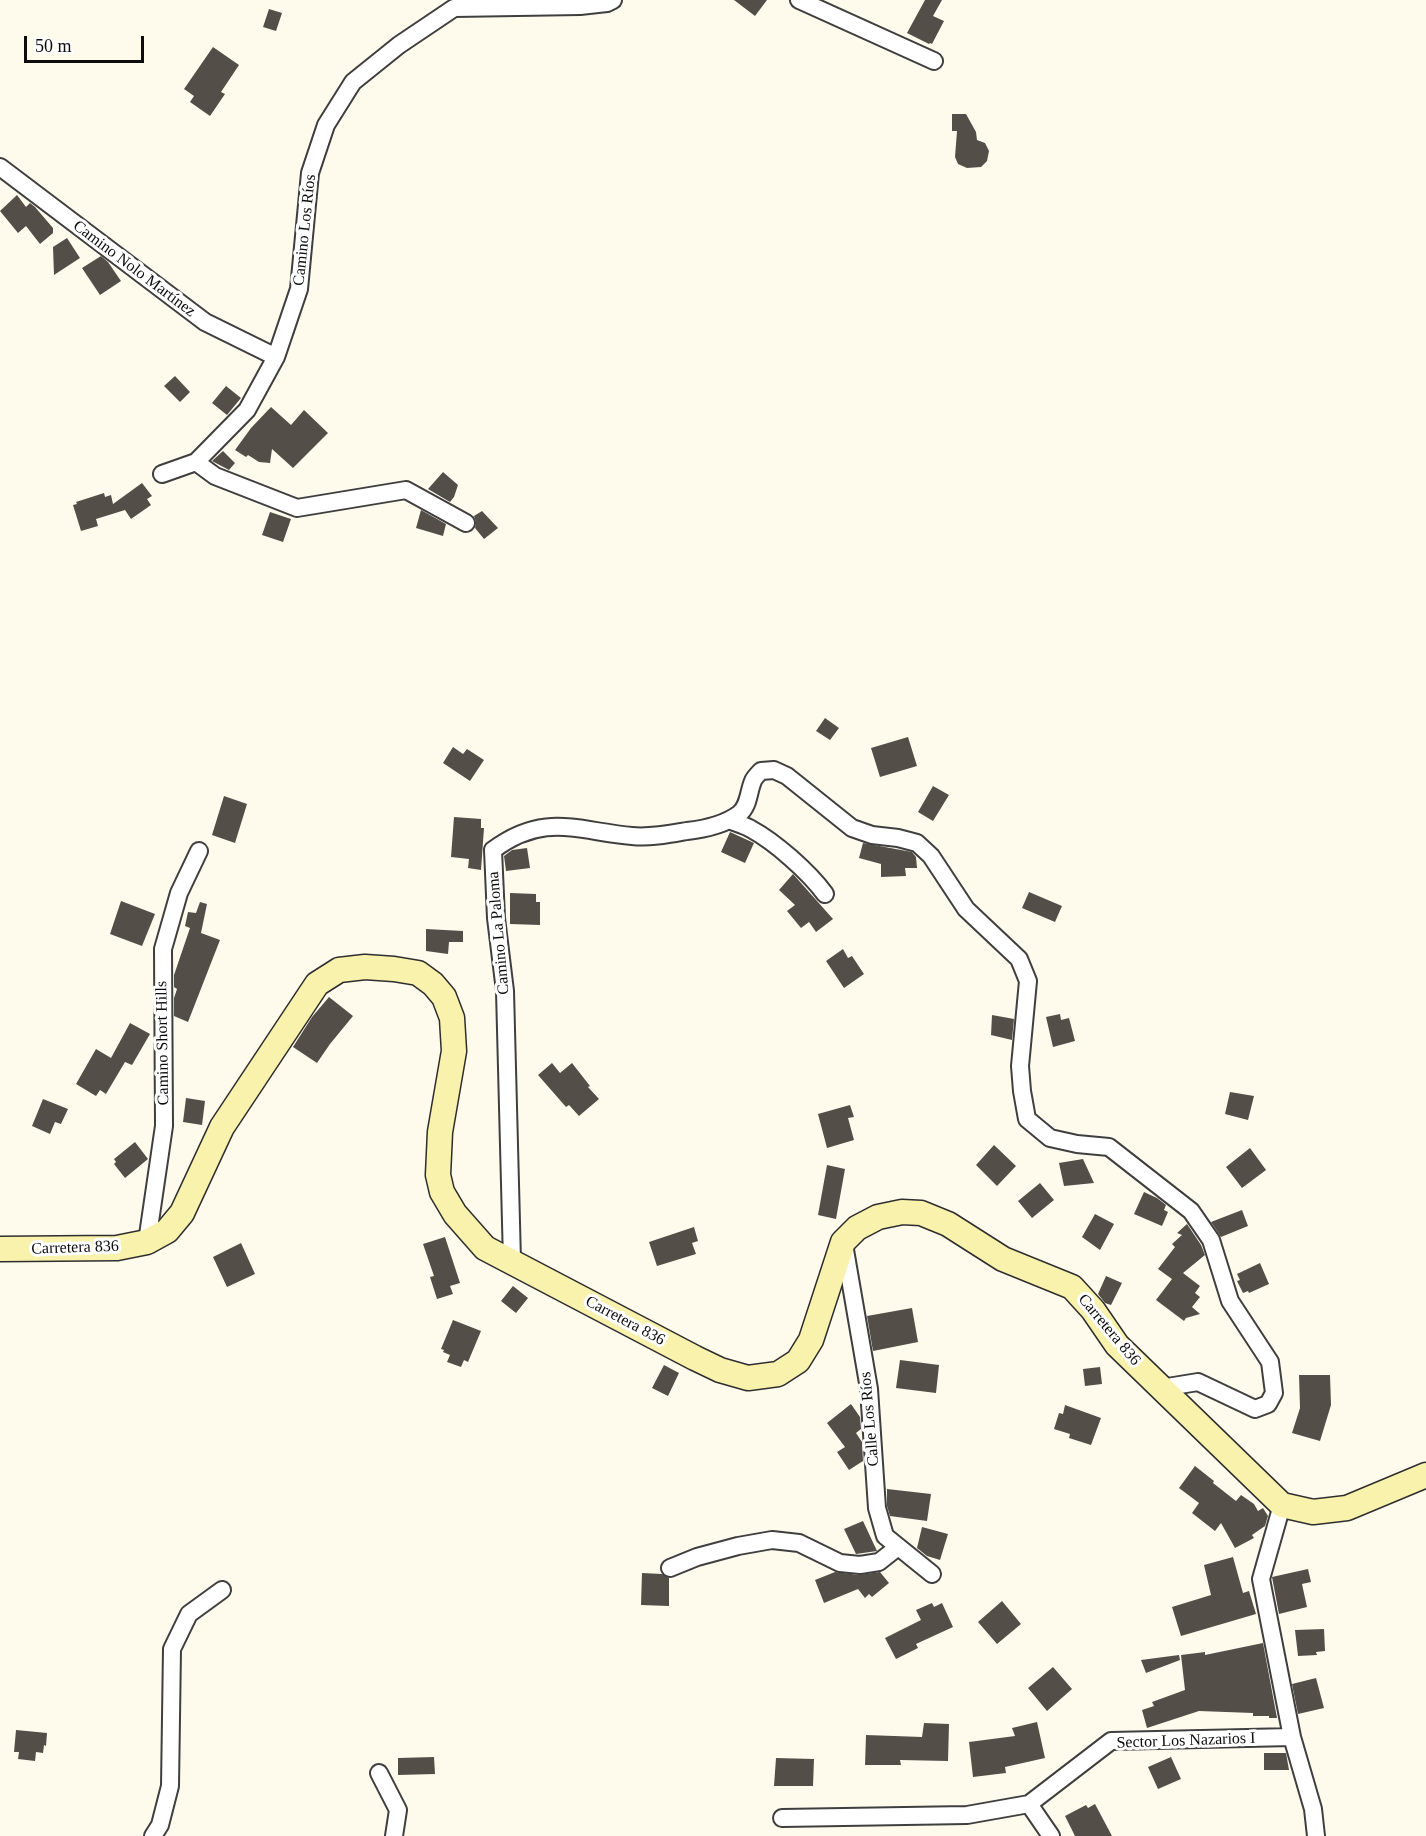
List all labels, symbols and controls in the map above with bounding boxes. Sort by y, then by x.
scale bar [27,24,147,62]
text: 50 m [35,36,72,56]
street label: Camino Los Ríos [290,173,320,287]
street label: Camino Nolo Martínez [69,217,199,321]
street label: Camino La Paloma [484,871,514,995]
street label: Camino Short Hills [152,981,174,1105]
street label: Carretera 836 [31,1237,119,1259]
street label: Carretera 836 [1074,1290,1144,1370]
street label: Carretera 836 [582,1292,668,1350]
street label: Calle Los Ríos [856,1371,884,1467]
street label: Sector Los Nazarios I [1116,1729,1256,1753]

